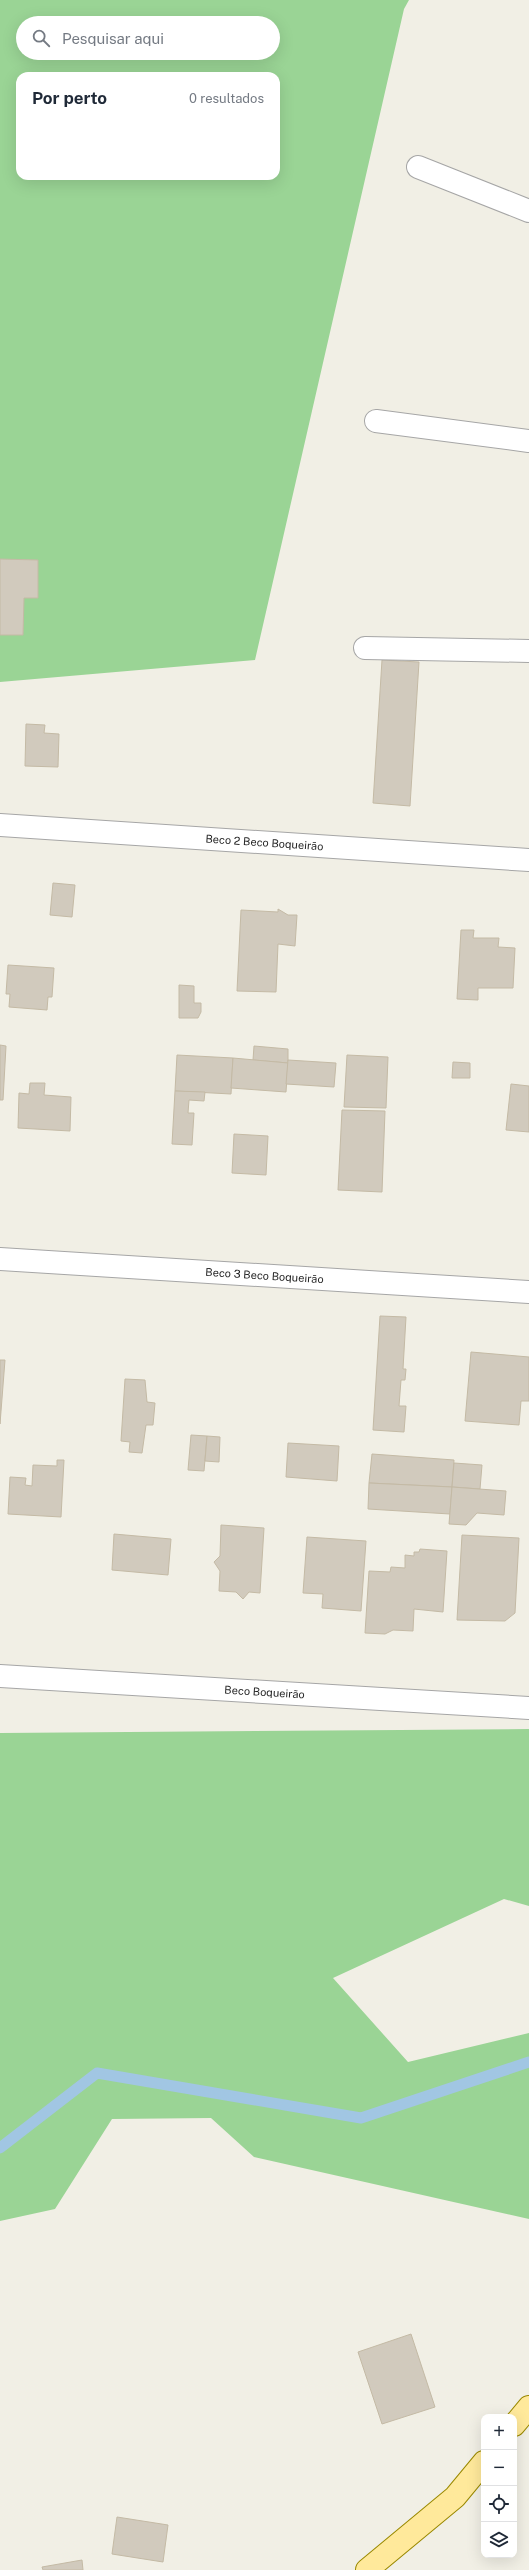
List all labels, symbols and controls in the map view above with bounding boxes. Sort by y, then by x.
search box [16,16,280,60]
icon: search [30,27,52,49]
text: Pesquisar aqui [62,30,164,47]
text: Por perto [32,88,107,108]
text: 0 resultados [189,91,264,106]
street label: Beco 2 Beco Boqueirão [205,833,324,852]
street label: Beco 3 Beco Boqueirão [205,1266,324,1285]
street label: Beco Boqueirão [224,1684,305,1700]
map controls [481,2414,517,2558]
button: + [481,2414,517,2450]
button: − [481,2450,517,2486]
button: locate [481,2486,517,2522]
button: layers [481,2522,517,2558]

